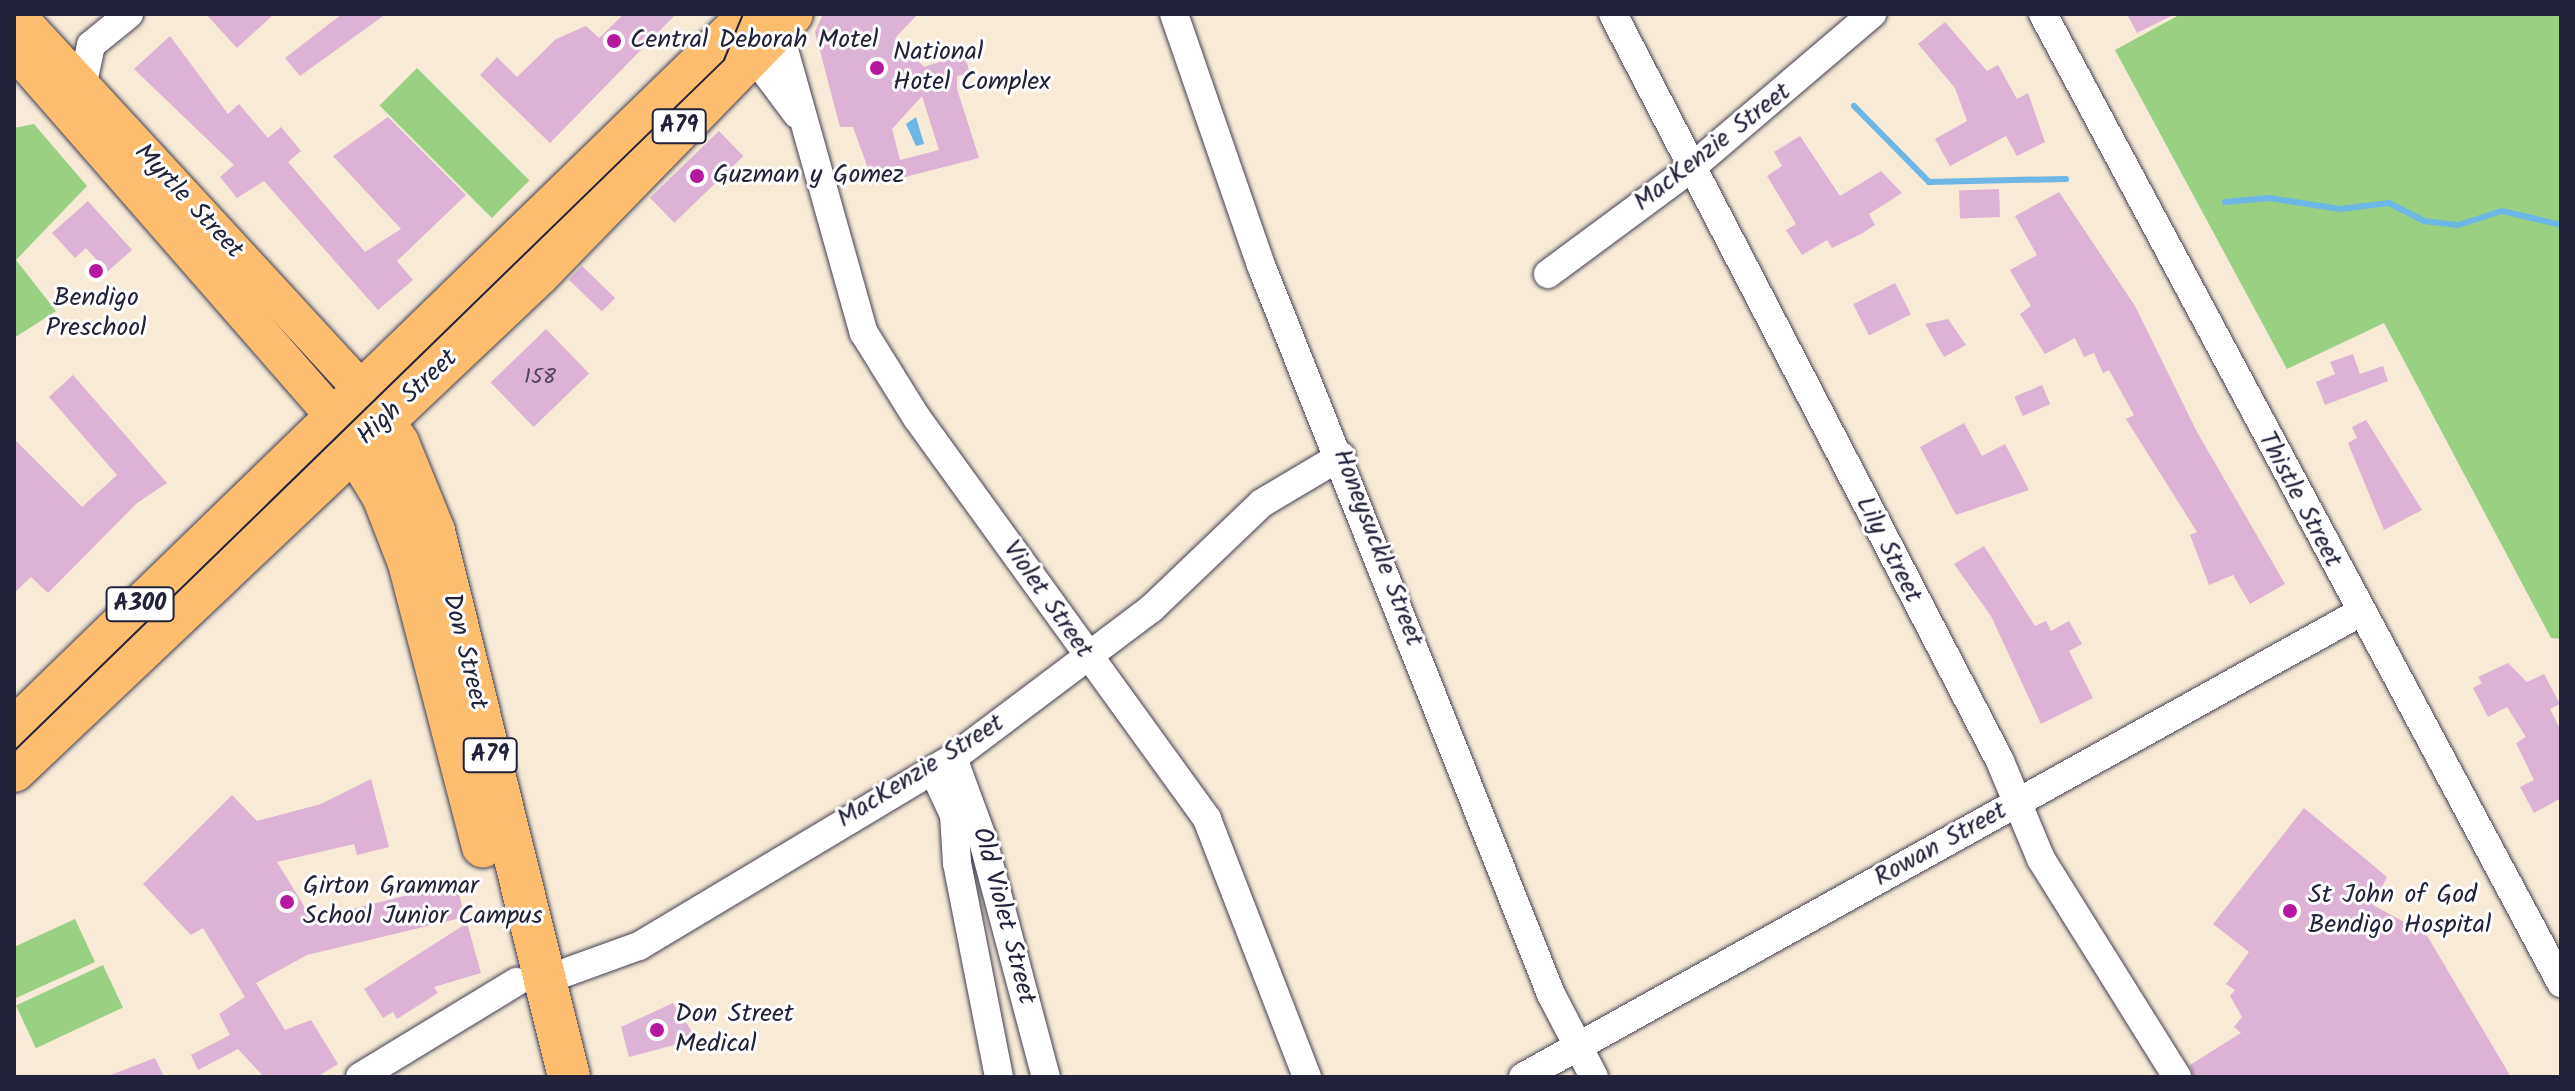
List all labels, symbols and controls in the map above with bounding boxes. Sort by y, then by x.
place label: Central Deborah Motel [630,25,878,57]
marker: Central Deborah Motel [605,32,623,50]
place label: National Hotel Complex [893,37,1050,98]
marker: National Hotel Complex [868,59,886,77]
street label: MacKenzie Street [1628,77,1798,219]
road number: A79 [651,106,707,146]
street label: Myrtle Street [127,138,249,266]
place label: Guzman y Gomez [713,160,904,192]
marker: Guzman y Gomez [688,167,706,185]
marker: Bendigo Preschool [87,262,105,280]
place label: Bendigo Preschool [46,283,146,344]
street label: High Street [351,344,465,452]
house number: 158 [524,365,556,391]
street label: Thistle Street [2250,427,2348,573]
street label: Honeysuckle Street [1325,445,1429,651]
street label: Lily Street [1848,492,1928,608]
street label: Violet Street [995,535,1099,665]
road number: A300 [104,584,176,624]
street label: Don Street [434,591,494,713]
street label: MacKenzie Street [832,708,1010,836]
road number: A79 [462,735,518,775]
street label: Rowan Street [1869,796,2013,894]
street label: Old Violet Street [964,824,1042,1008]
place label: Girton Grammar School Junior Campus [303,871,543,932]
place label: St John of God Bendigo Hospital [2308,880,2491,942]
marker: Girton Grammar School Junior Campus [278,893,296,911]
marker: St John of God Bendigo Hospital [2279,900,2301,922]
place label: Don Street Medical [675,999,794,1060]
marker: Don Street Medical [646,1019,668,1041]

